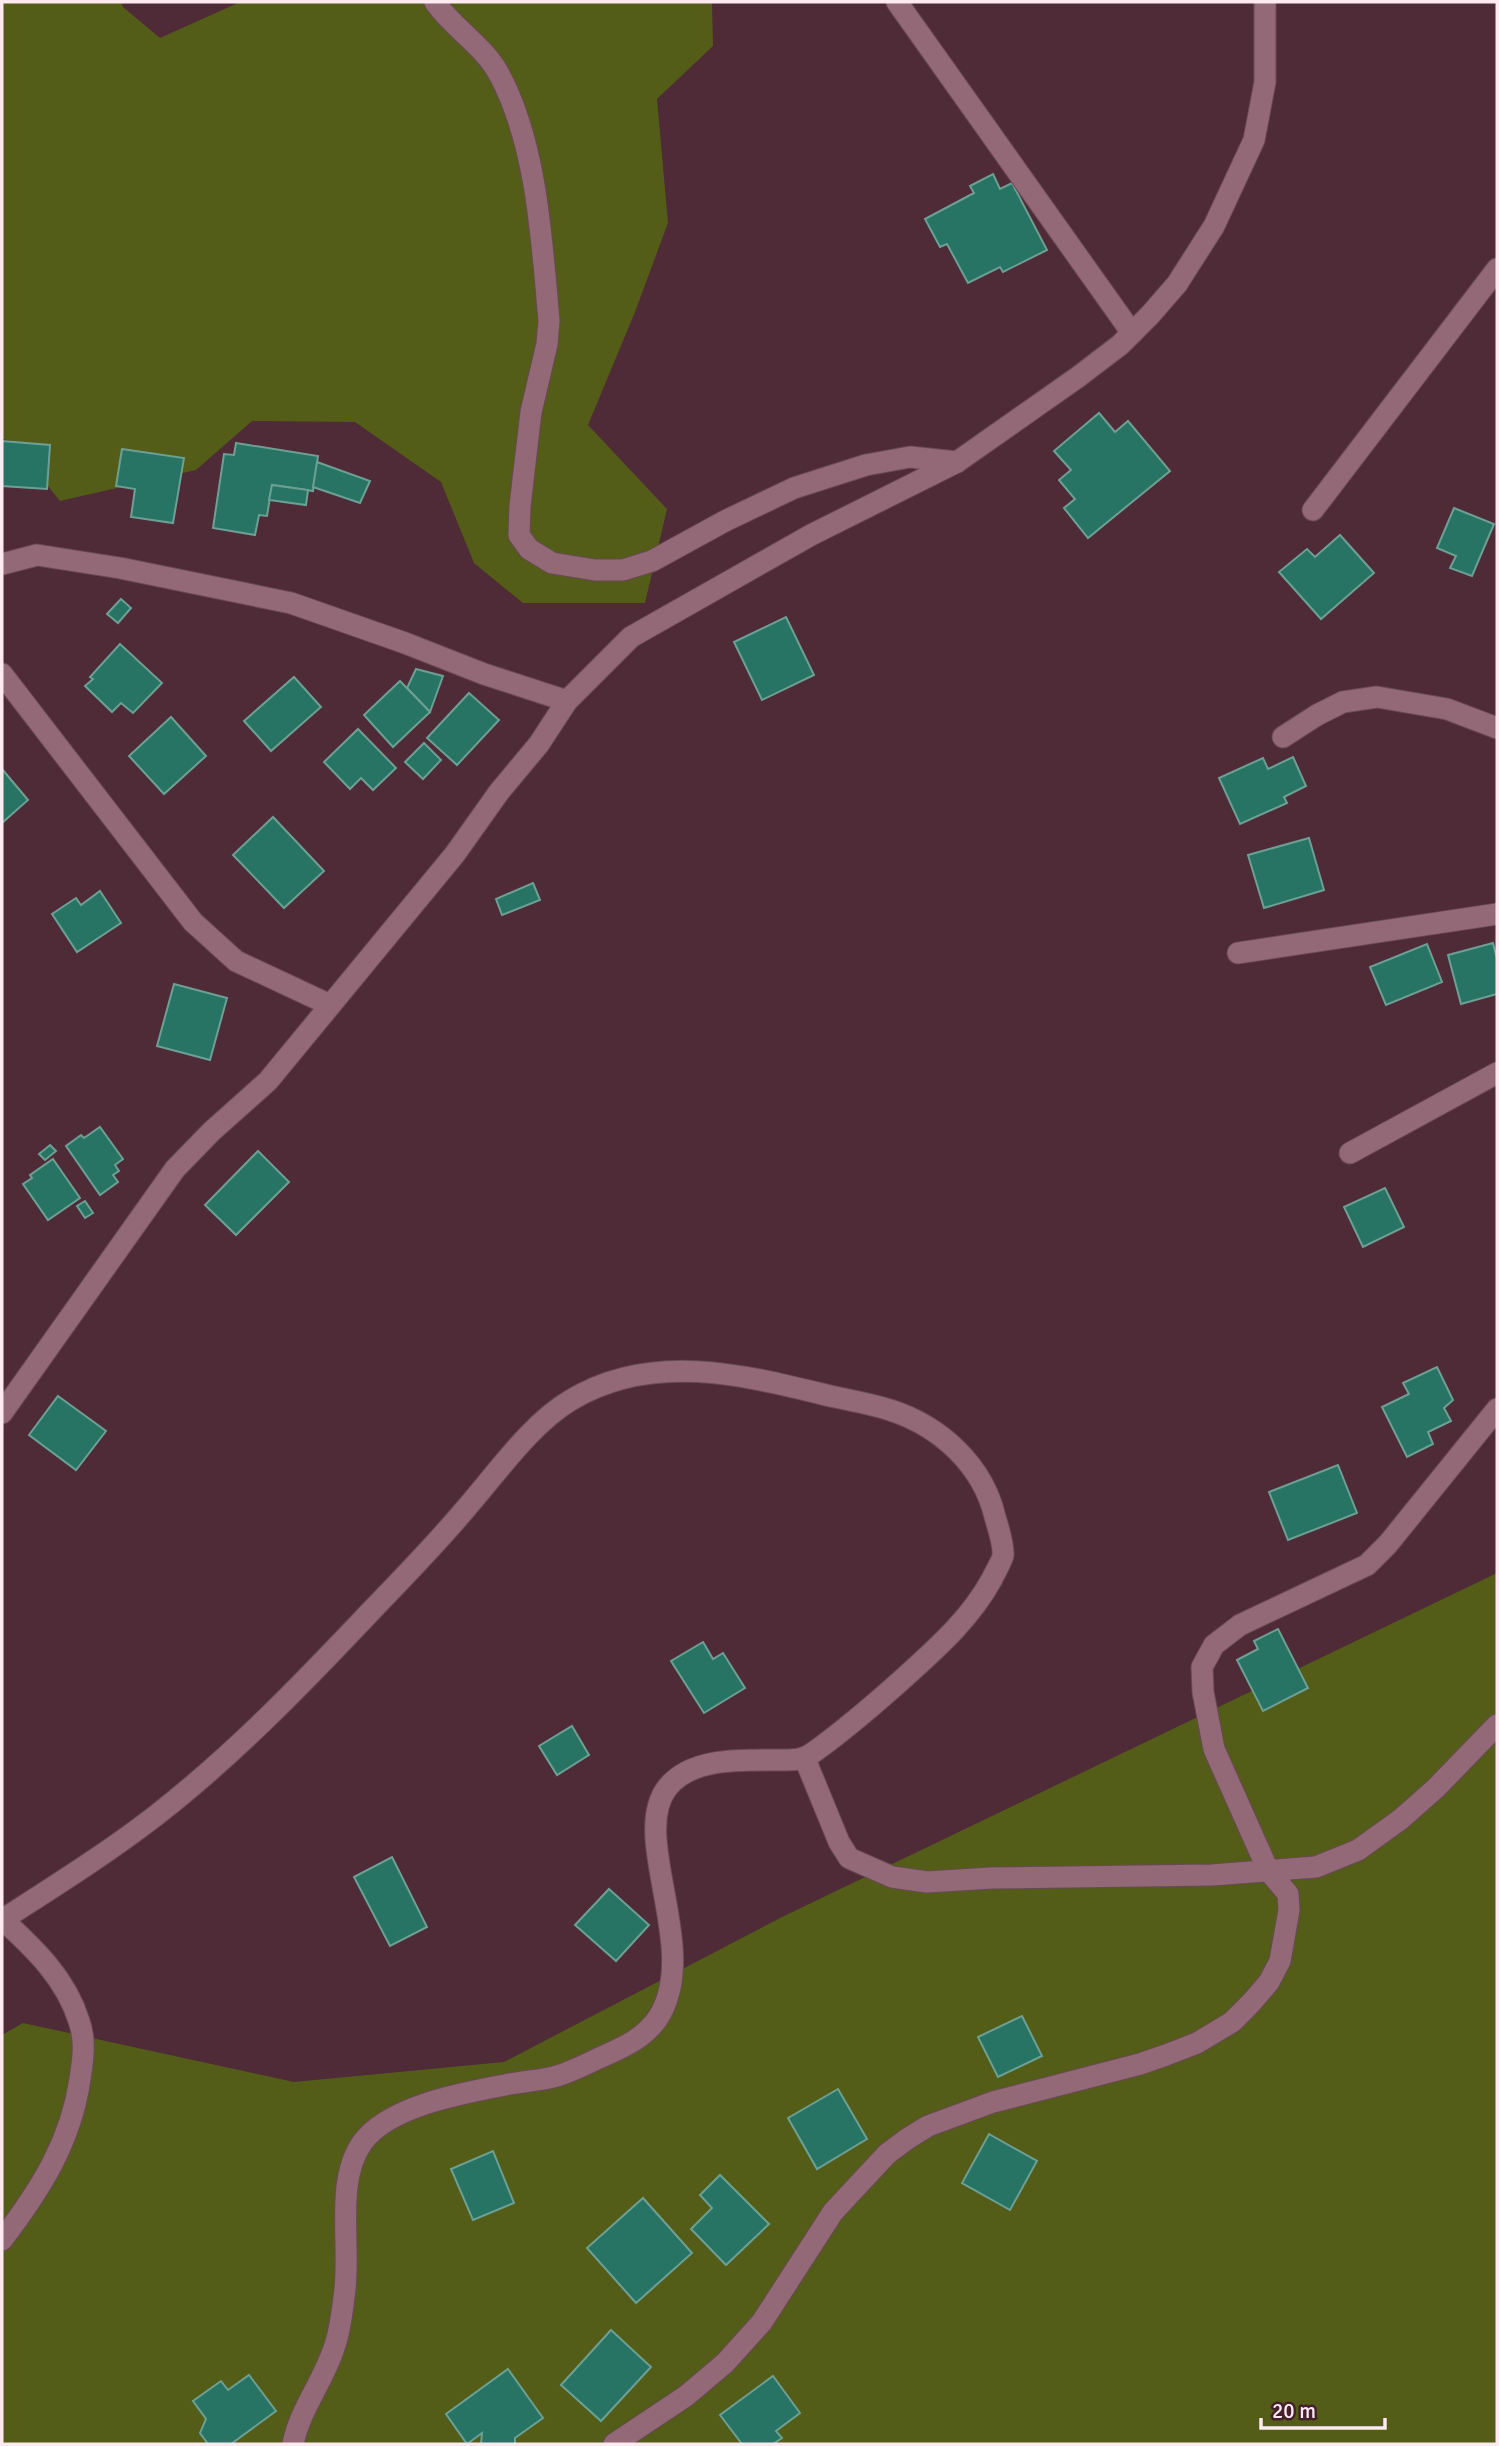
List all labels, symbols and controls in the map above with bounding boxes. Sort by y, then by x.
scale bar [1261,2386,1385,2430]
text: 20 m [1272,2398,1316,2424]

